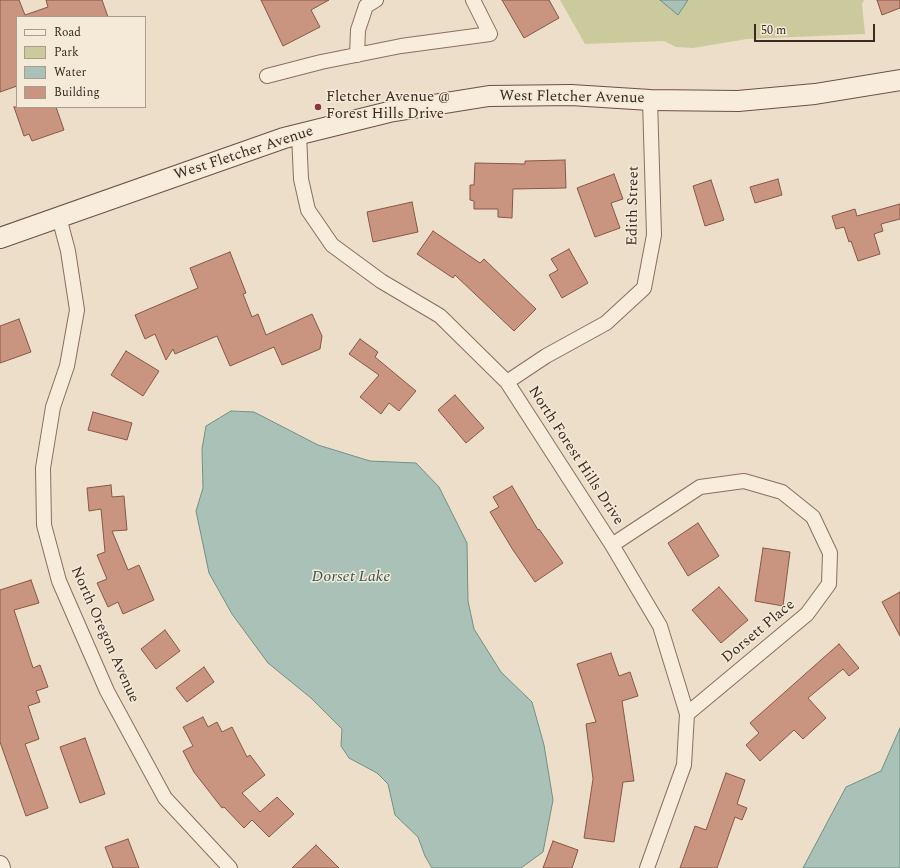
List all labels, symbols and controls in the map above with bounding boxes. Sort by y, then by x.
legend [16,16,146,108]
scale bar [756,16,877,42]
text: 50 m [761,21,786,40]
text: Road [54,23,81,42]
text: Park [54,43,79,62]
text: Water [54,63,86,82]
text: Building [54,83,100,102]
street label: West Fletcher Avenue [499,88,645,108]
place label: Fletcher Avenue @ Forest Hills Drive [326,89,450,124]
marker: Fletcher Avenue @ Forest Hills Drive [313,102,323,112]
street label: West Fletcher Avenue [172,123,316,185]
street label: Edith Street [624,166,644,246]
street label: North Forest Hills Drive [523,383,627,529]
street label: North Oregon Avenue [66,564,142,706]
water label: Dorset Lake [312,568,390,588]
street label: Dorsett Place [719,596,799,668]

